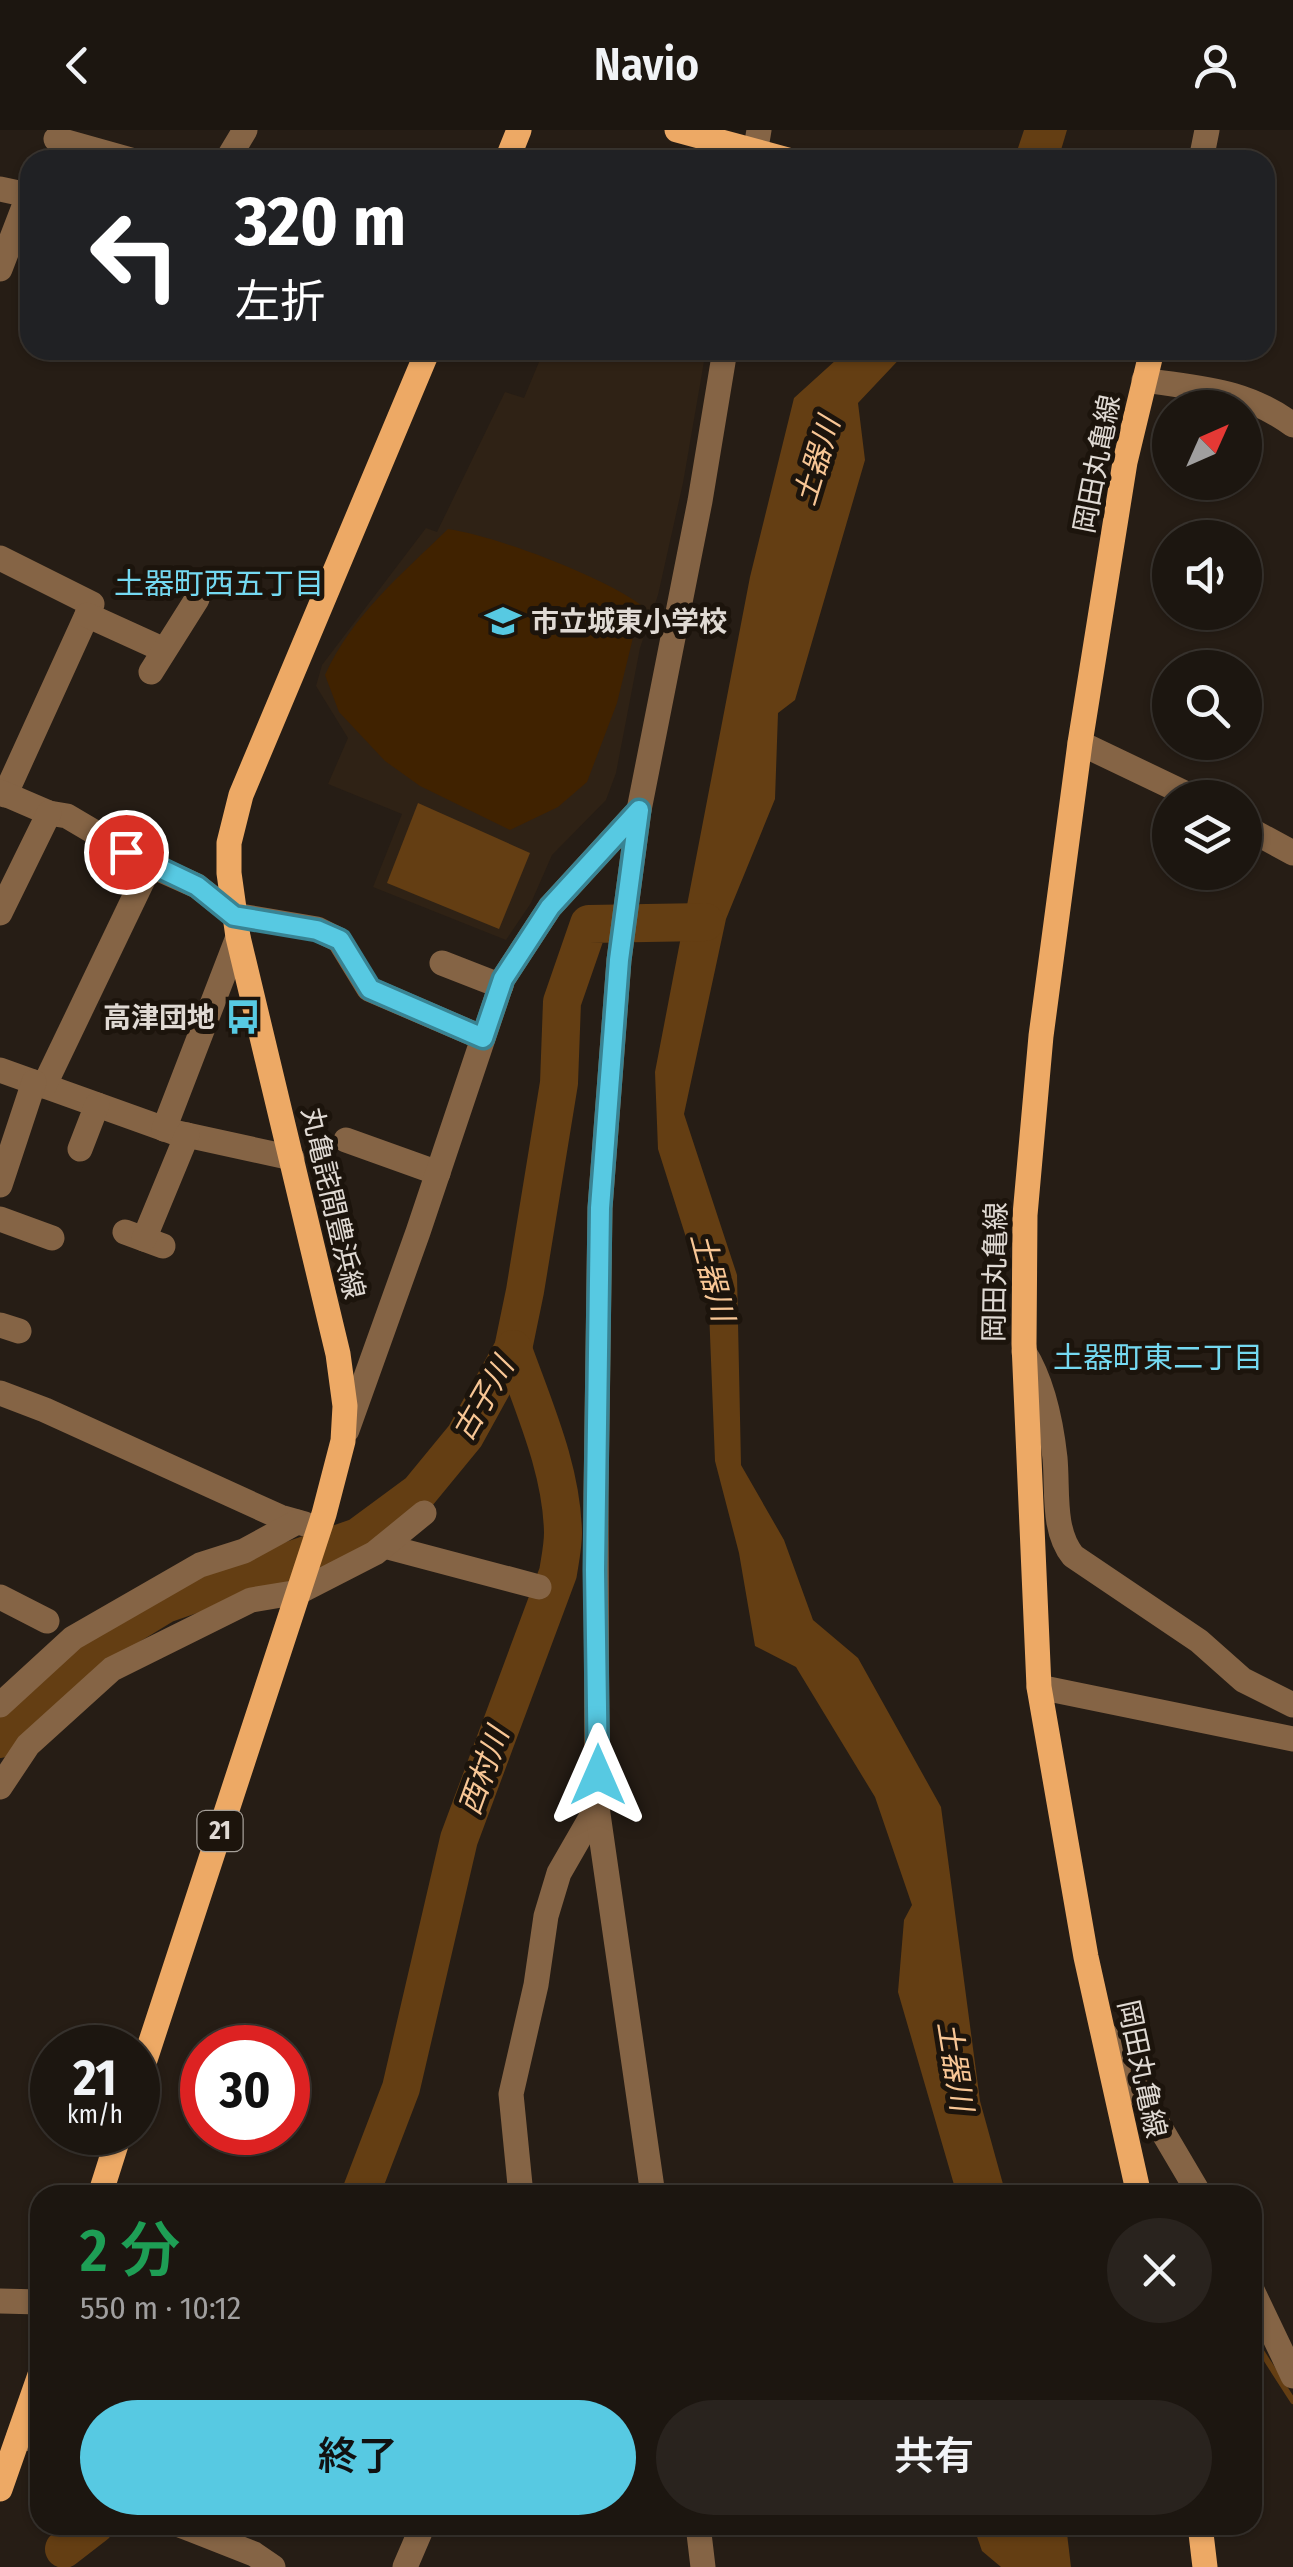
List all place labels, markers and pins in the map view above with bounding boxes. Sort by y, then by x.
school or university icon: 市立城東小学校 [484,602,522,640]
place label: 市立城東小学校 [531,605,727,638]
pin [84,810,169,895]
bus stop icon: 高津団地 [224,998,262,1036]
place label: 高津団地 [103,1001,215,1034]

